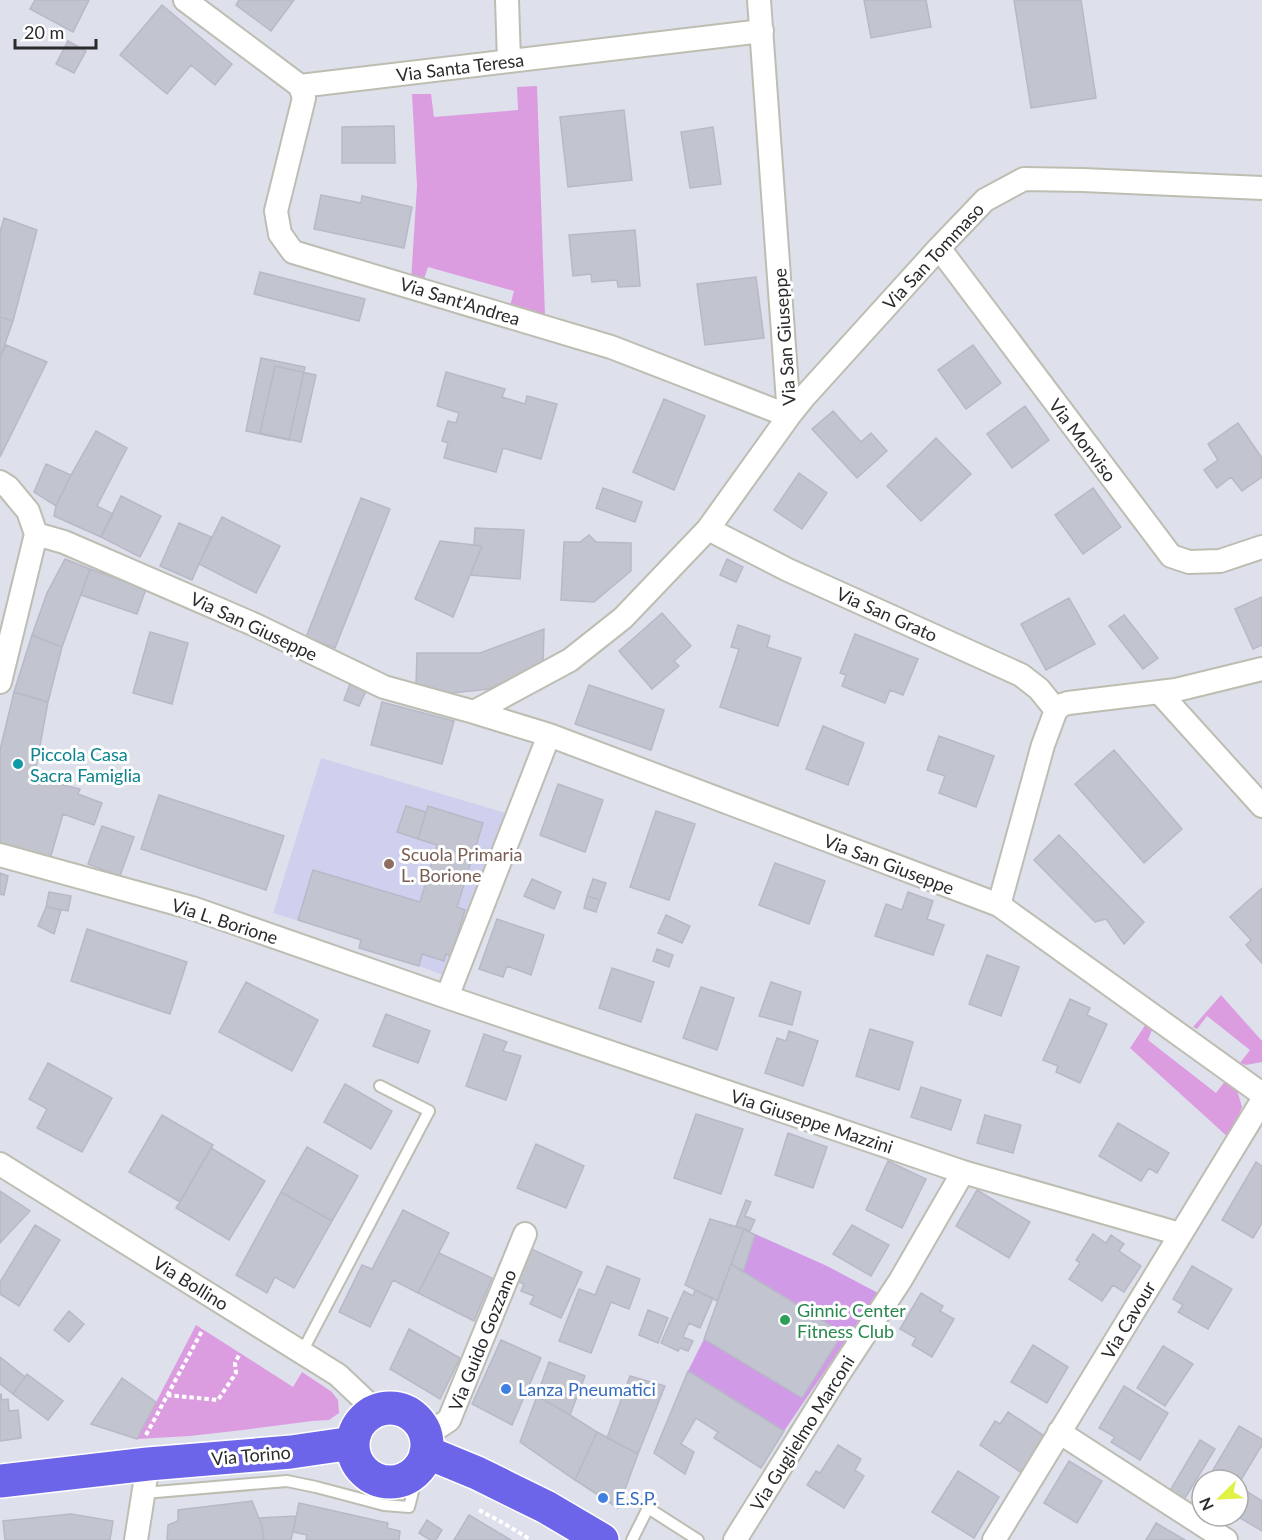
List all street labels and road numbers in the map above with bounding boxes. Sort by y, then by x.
street label: Via Santa Teresa [395,48,525,86]
street label: Via San Tommaso [878,198,988,314]
street label: Via San Giuseppe [768,268,800,406]
street label: Via Sant'Andrea [397,272,523,330]
street label: Via Monviso [1045,394,1121,486]
street label: Via San Grato [833,582,941,646]
street label: Via San Giuseppe [187,587,321,665]
street label: Via San Giuseppe [821,829,957,899]
street label: Via L. Borione [169,893,281,949]
street label: Via Giuseppe Mazzini [728,1084,896,1158]
street label: Via Bollino [149,1251,233,1315]
street label: Via Guido Gozzano [444,1266,520,1414]
street label: Via Cavour [1096,1277,1160,1363]
street label: Via Guglielmo Marconi [745,1351,859,1515]
street label: Via Torino [211,1441,291,1469]

